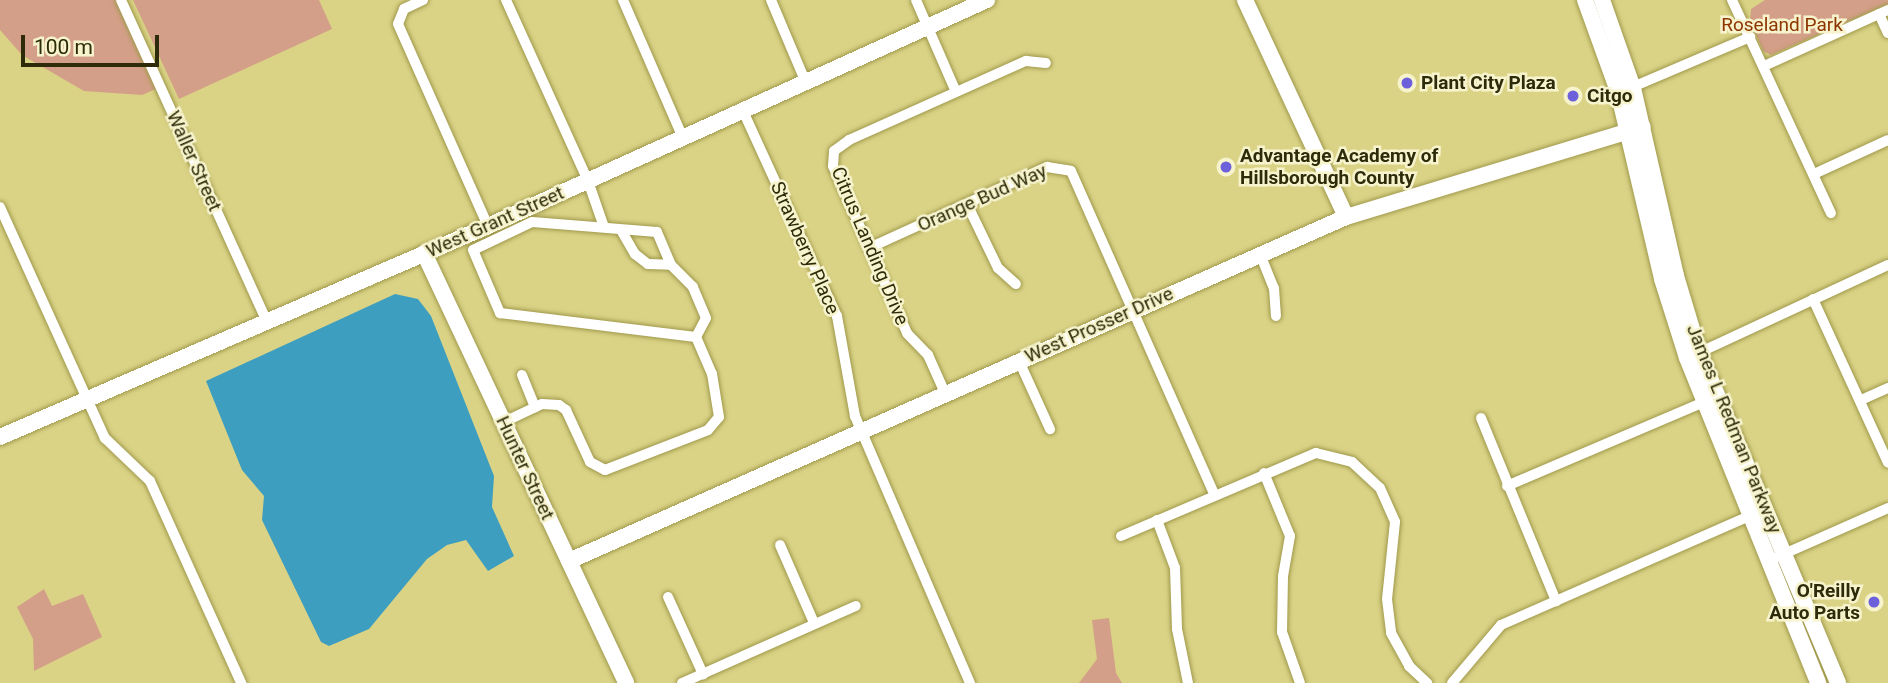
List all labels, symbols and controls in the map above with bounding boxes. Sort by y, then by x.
park label: Roseland Park [1721,14,1843,36]
scale bar [24,21,163,65]
text: 100 m [34,35,93,59]
place label: Plant City Plaza [1421,72,1556,94]
marker: Plant City Plaza [1399,75,1415,91]
place label: Citgo [1587,85,1632,107]
marker: Citgo [1565,88,1581,104]
street label: Waller Street [162,107,226,215]
place label: Advantage Academy of Hillsborough County [1240,145,1438,189]
street label: Orange Bud Way [914,159,1050,237]
marker: Advantage Academy of Hillsborough County [1218,159,1234,175]
street label: Citrus Landing Drive [826,163,914,329]
street label: Strawberry Place [766,178,844,318]
street label: West Grant Street [423,181,567,263]
street label: West Prosser Drive [1021,282,1177,368]
street label: James L Redman Parkway [1682,321,1786,537]
street label: Hunter Street [491,412,559,524]
place label: O'Reilly Auto Parts [1769,580,1860,624]
marker: O'Reilly Auto Parts [1866,594,1882,610]

